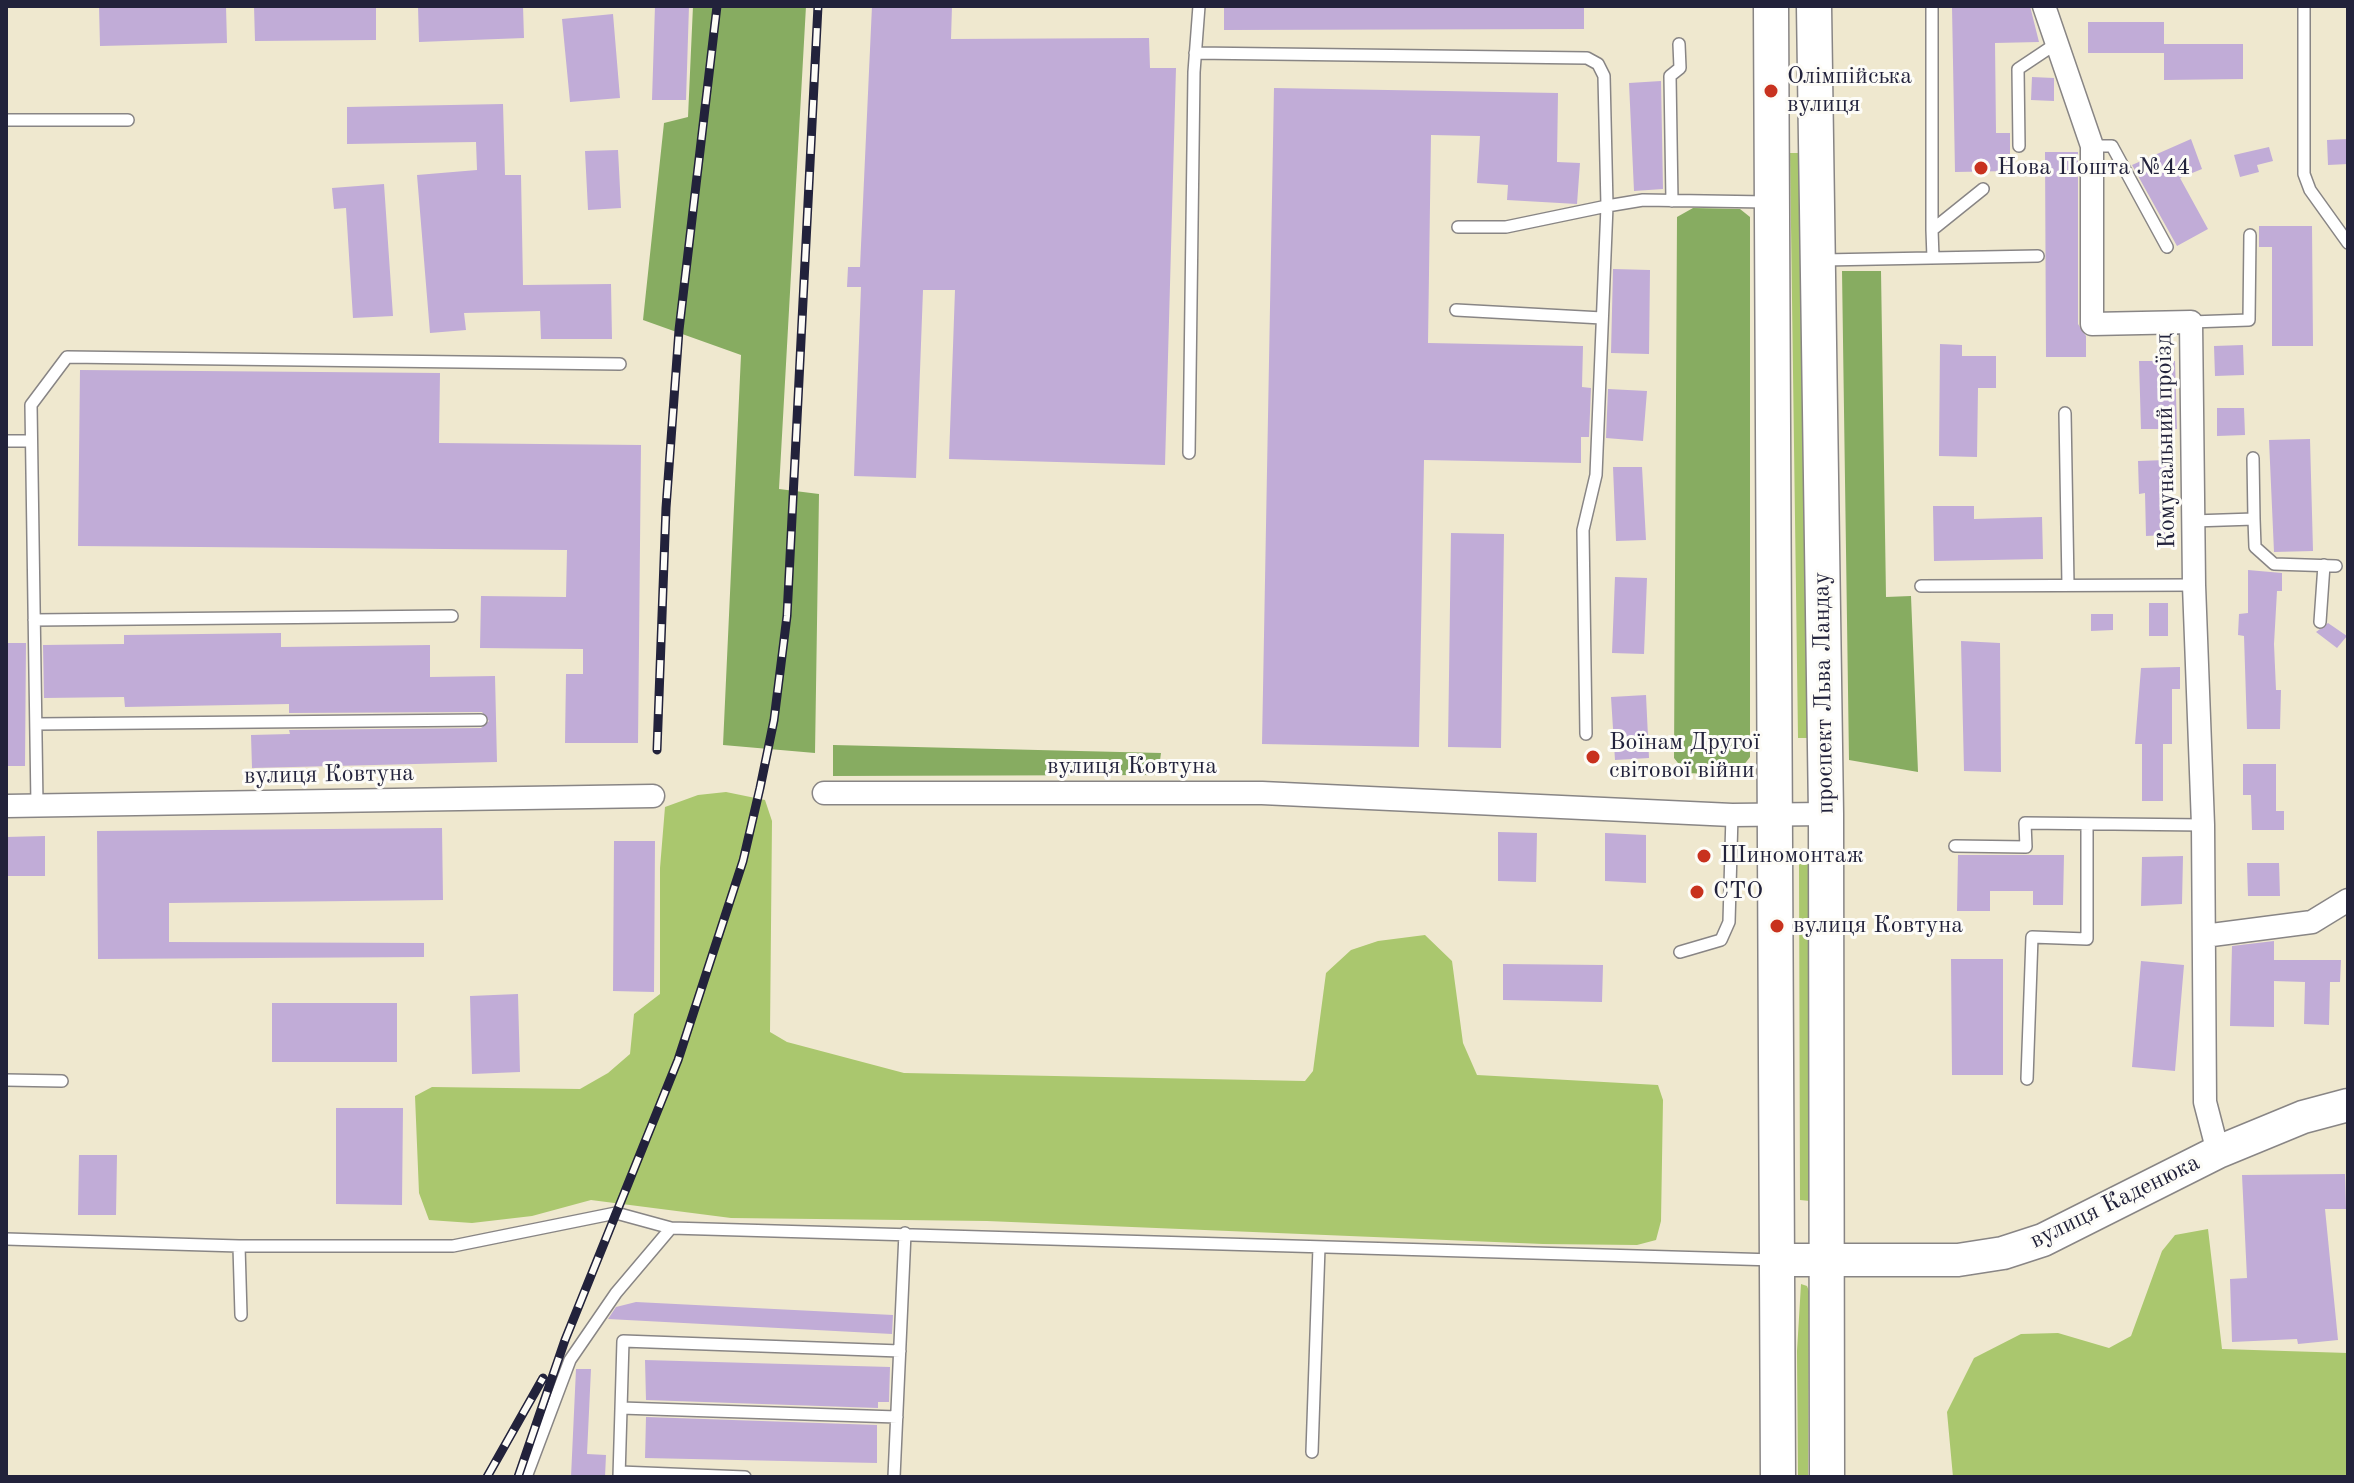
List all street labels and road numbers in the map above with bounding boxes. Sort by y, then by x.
street label: Комунальний проїзд [2150,333,2182,549]
street label: проспект Льва Ландау [1807,572,1841,814]
street label: вулиця Ковтуна [1047,753,1217,781]
street label: вулиця Ковтуна [244,759,414,791]
street label: вулиця Каденюка [2025,1148,2205,1256]

